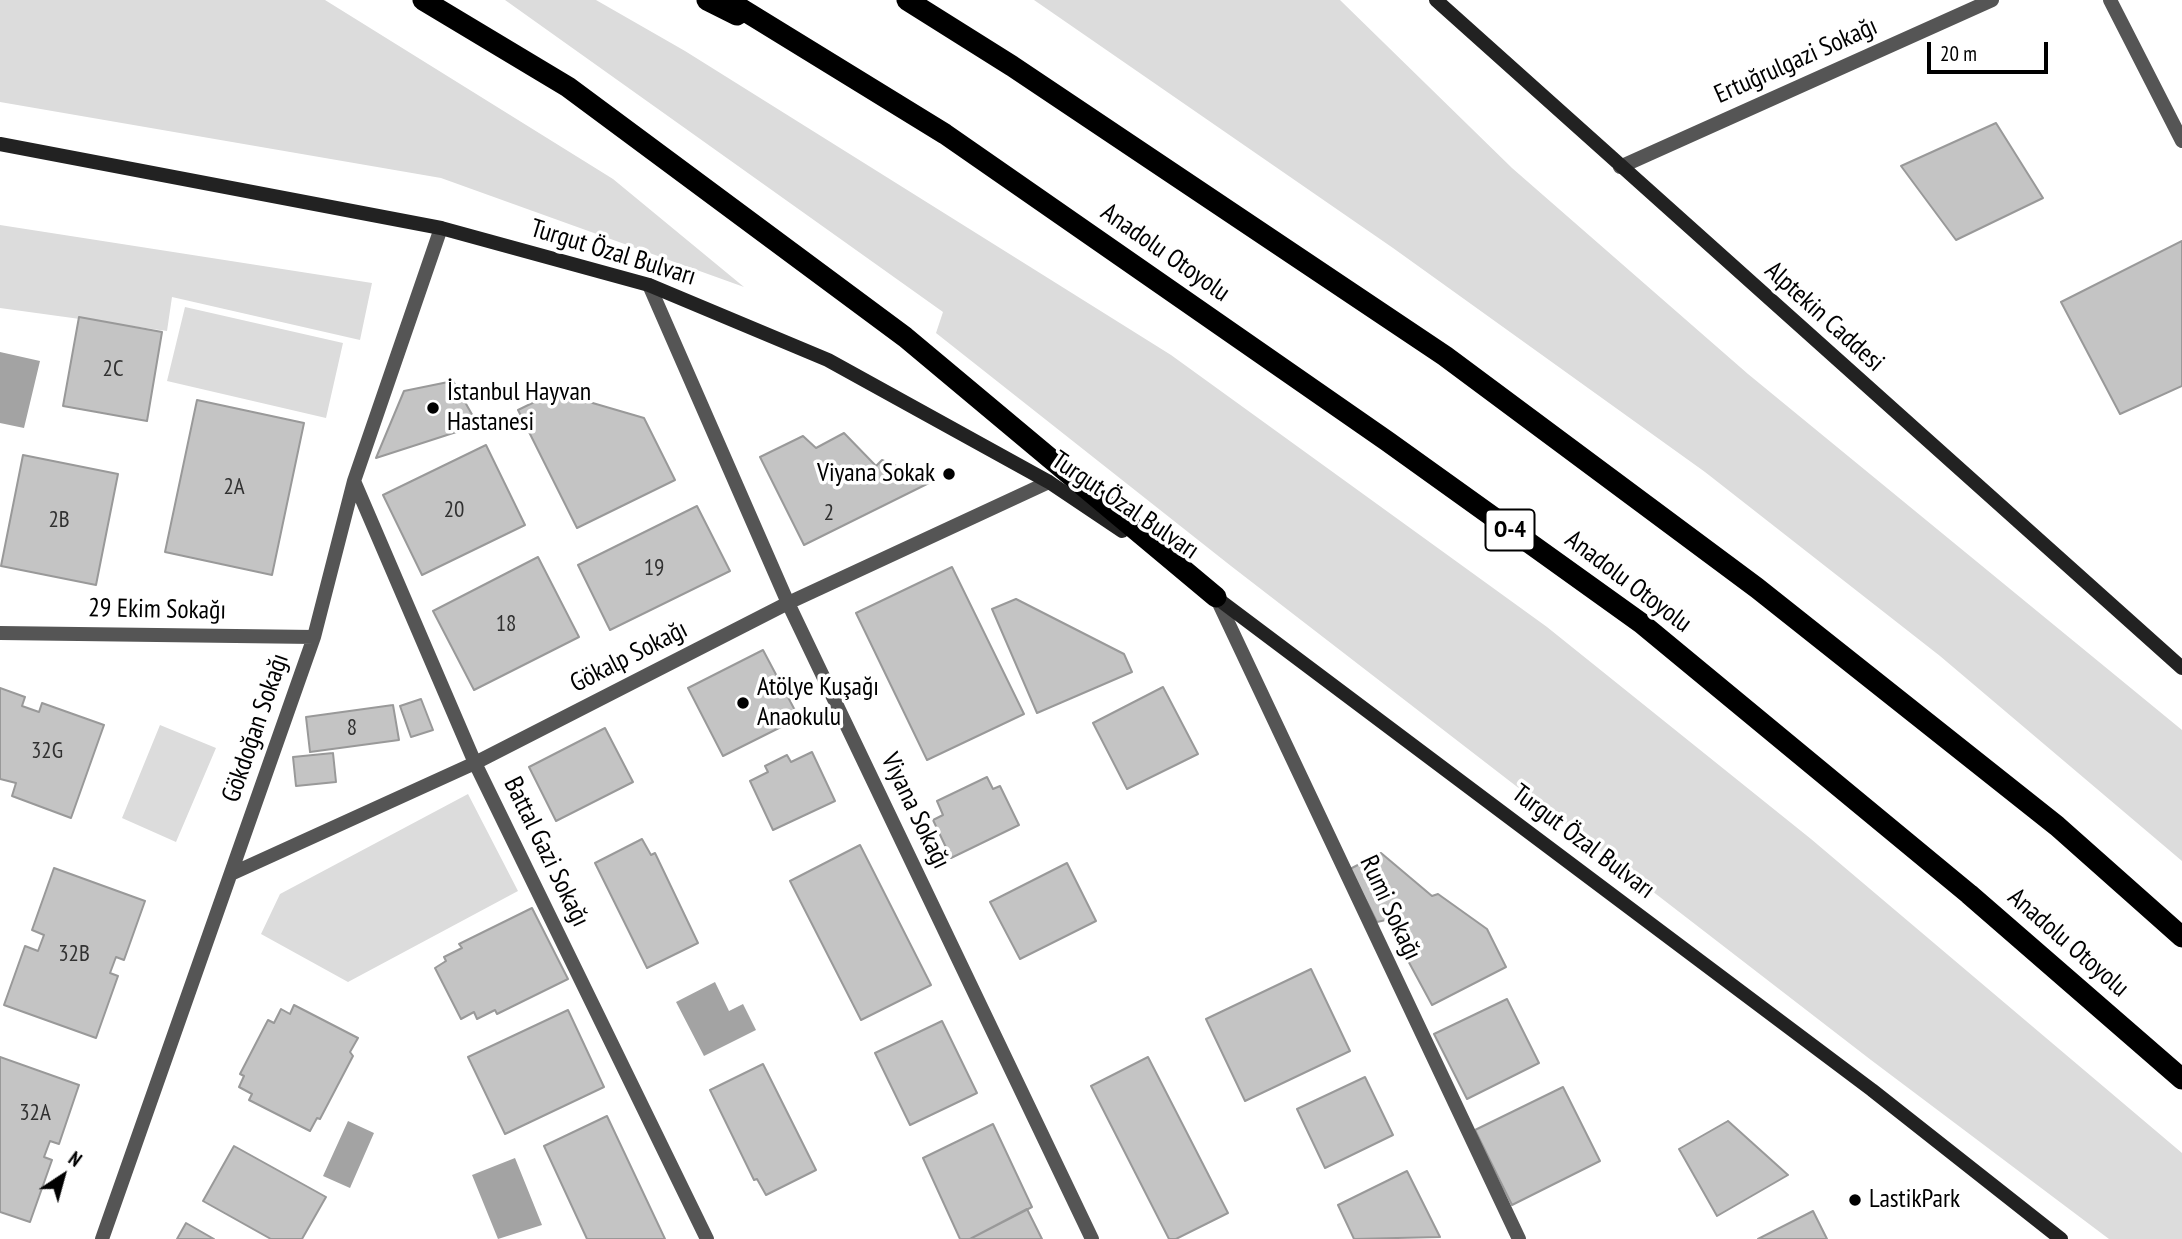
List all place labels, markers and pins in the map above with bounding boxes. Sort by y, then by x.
place label: İstanbul Hayvan Hastanesi [447,377,591,438]
marker: İstanbul Hayvan Hastanesi [425,400,441,416]
place label: Viyana Sokak [817,458,935,490]
marker: Viyana Sokak [941,466,957,482]
place label: Atölye Kuşağı Anaokulu [757,672,879,734]
marker: Atölye Kuşağı Anaokulu [735,695,751,711]
place label: LastikPark [1869,1184,1960,1216]
marker: LastikPark [1847,1192,1863,1208]

